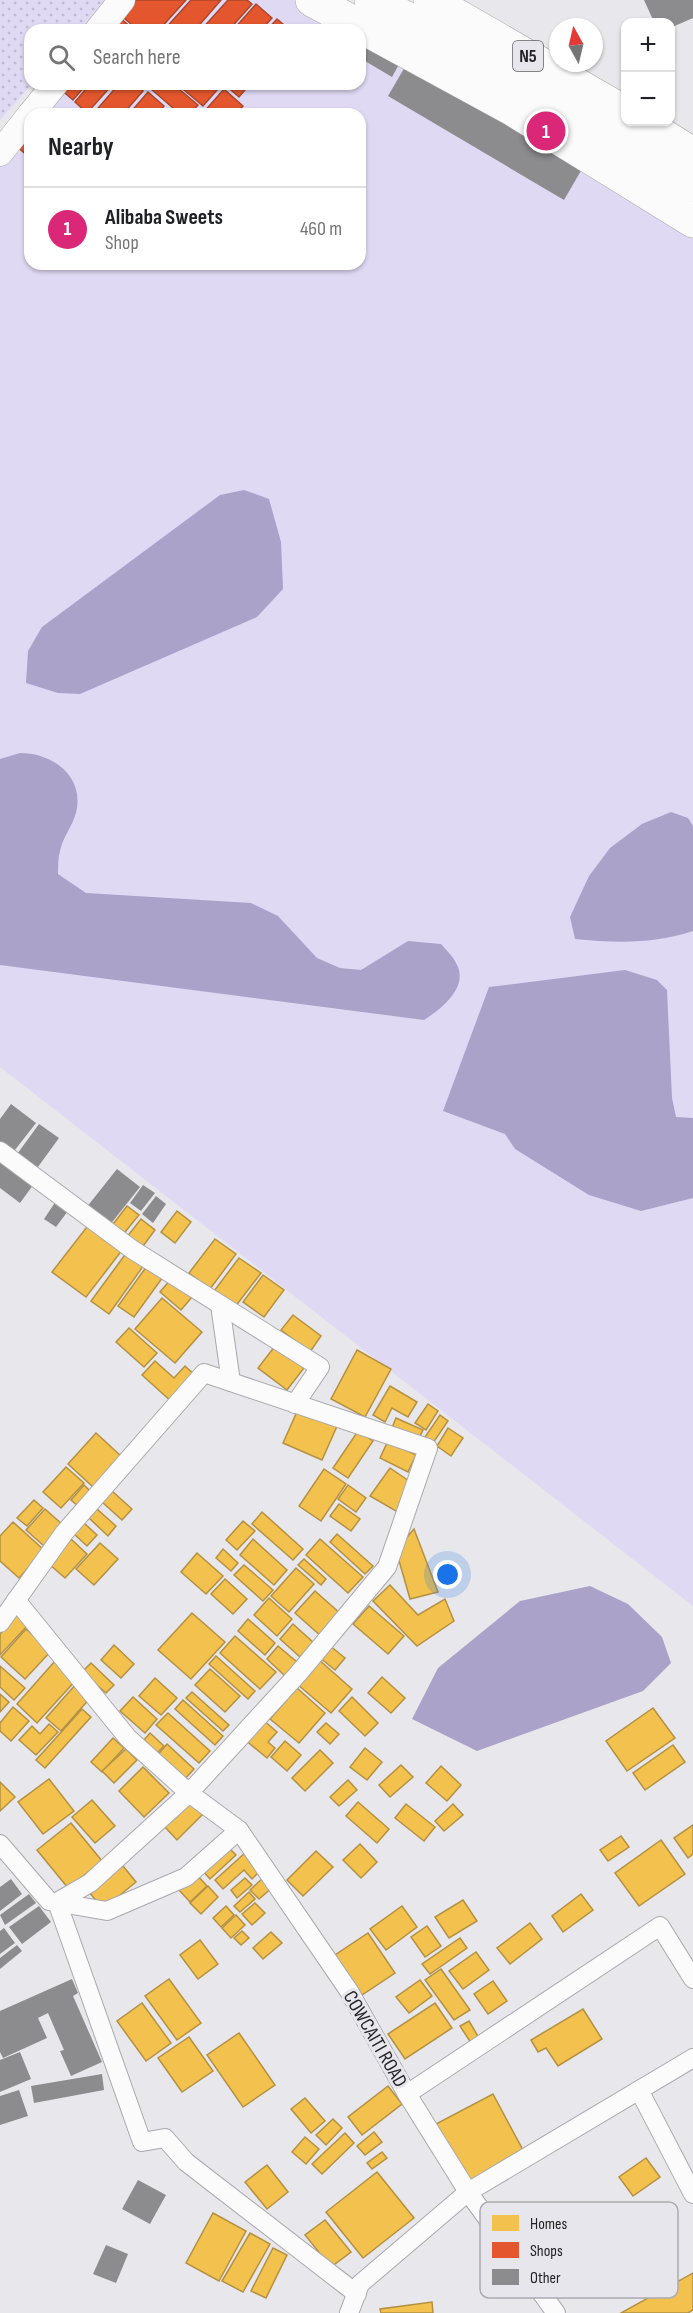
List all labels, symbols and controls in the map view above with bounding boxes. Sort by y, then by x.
north arrow [549,18,603,72]
map controls [621,18,675,126]
button: + [621,18,675,72]
search box [24,24,366,90]
icon: search [45,41,78,74]
road number: N5 [513,41,543,71]
text: Search here [93,44,180,71]
button: − [621,72,675,126]
pin: 1 [526,108,566,154]
text: Nearby [48,132,114,163]
text: Alibaba Sweets [105,204,223,231]
text: 1 [64,217,71,241]
text: 460 m [300,217,342,241]
text: Shop [105,231,139,255]
your location [433,1560,462,1589]
street label: COWCAITI ROAD [338,1987,412,2091]
legend [480,2202,678,2298]
text: Homes [530,2215,567,2234]
text: Shops [530,2242,563,2261]
text: Other [530,2269,561,2288]

